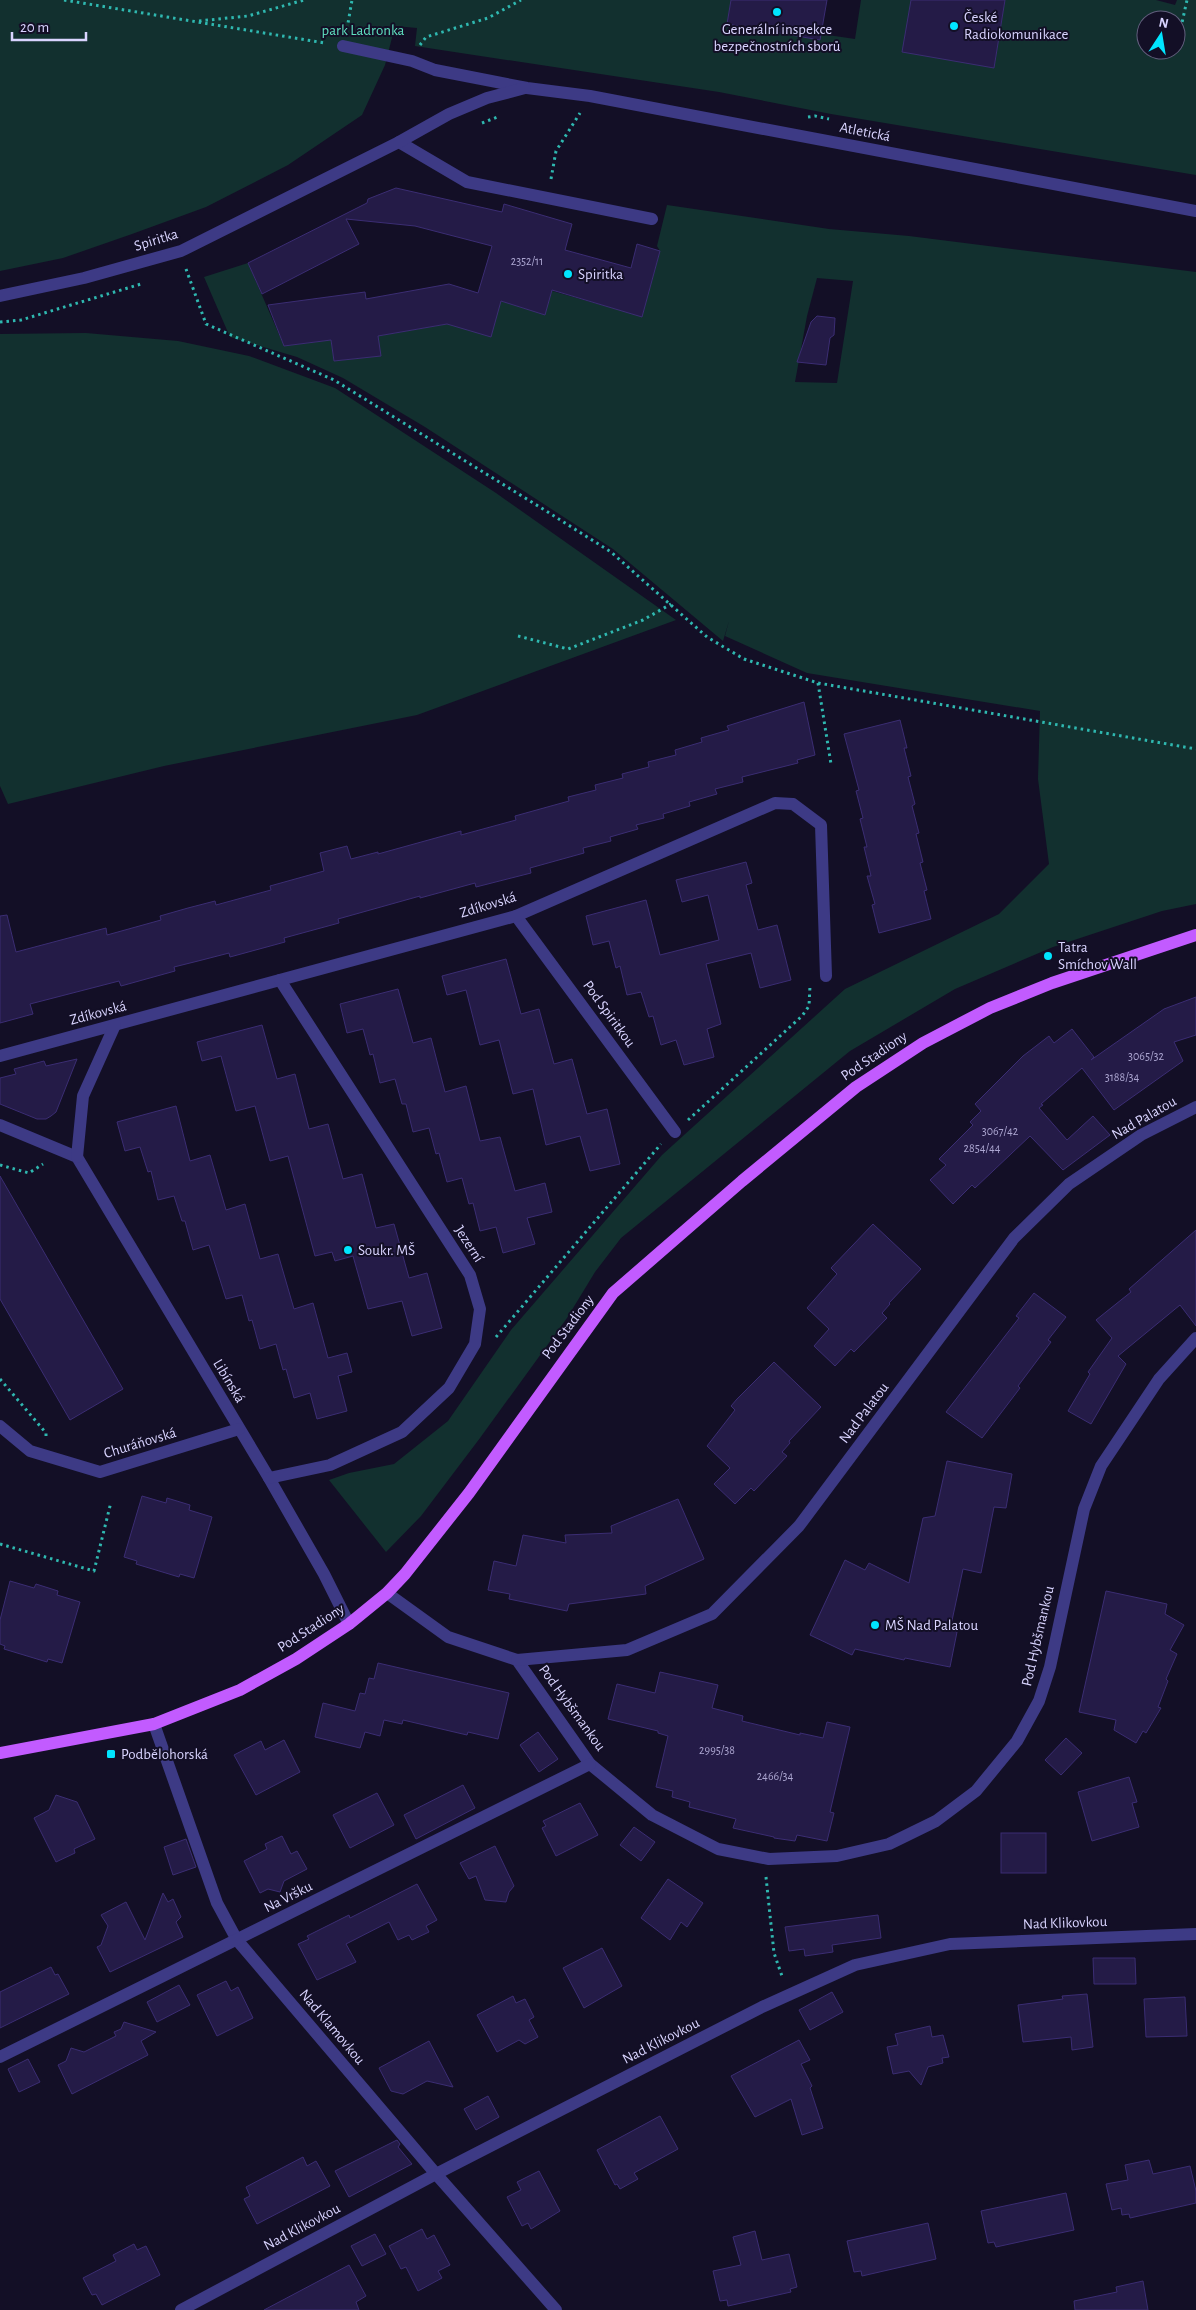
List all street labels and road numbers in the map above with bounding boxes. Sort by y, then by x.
street label: Atletická [838,120,892,144]
street label: Spiritka [132,226,180,254]
street label: Zdíkovská [458,889,518,921]
street label: Pod Spiritkou [580,978,638,1050]
street label: Zdíkovská [68,998,128,1028]
street label: Pod Stadiony [838,1028,910,1083]
street label: Nad Palatou [1109,1093,1179,1142]
street label: Jezerní [452,1223,486,1265]
street label: Pod Stadiony [539,1292,597,1362]
street label: Libínská [210,1357,248,1405]
street label: Nad Palatou [836,1380,892,1446]
street label: Churáňovská [102,1425,178,1461]
street label: Pod Hybšmankou [1019,1584,1057,1688]
street label: Pod Stadiony [275,1601,347,1655]
street label: Pod Hybšmankou [536,1662,608,1754]
street label: Na Vršku [261,1878,315,1915]
street label: Nad Klikovkou [1023,1914,1108,1932]
street label: Nad Klamovkou [296,1987,368,2068]
street label: Nad Klikovkou [620,2015,702,2067]
street label: Nad Klikovkou [261,2200,343,2253]

